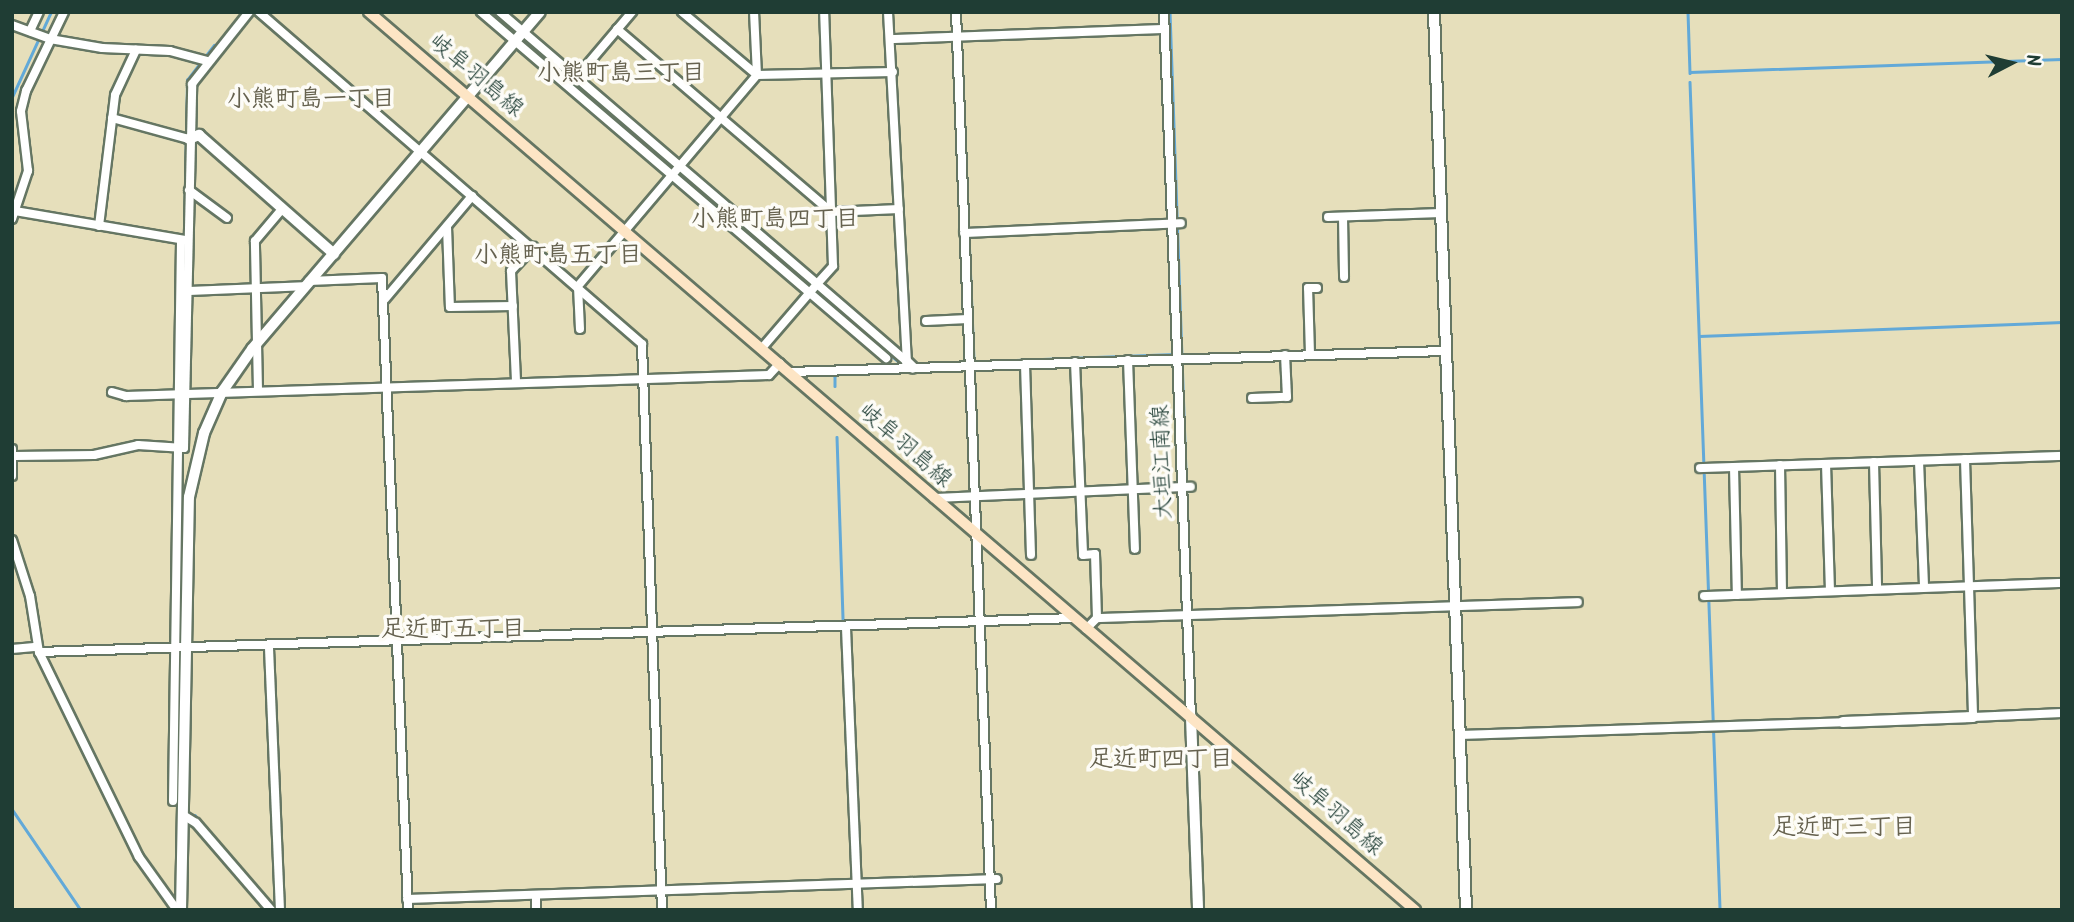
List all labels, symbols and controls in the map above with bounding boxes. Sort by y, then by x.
street label: 岐阜羽島線 [423,28,529,124]
north arrow [1976,28,2046,98]
text: N [2016,53,2047,68]
district label: 小熊町島三丁目 [537,60,705,88]
district label: 小熊町島一丁目 [227,86,395,114]
district label: 小熊町島四丁目 [691,206,859,234]
district label: 小熊町島五丁目 [474,242,642,270]
street label: 岐阜羽島線 [853,398,957,494]
street label: 大垣江南線 [1147,404,1179,520]
district label: 足近町五丁目 [381,616,525,644]
district label: 足近町四丁目 [1089,746,1233,774]
street label: 岐阜羽島線 [1284,766,1388,862]
district label: 足近町三丁目 [1772,814,1916,842]

